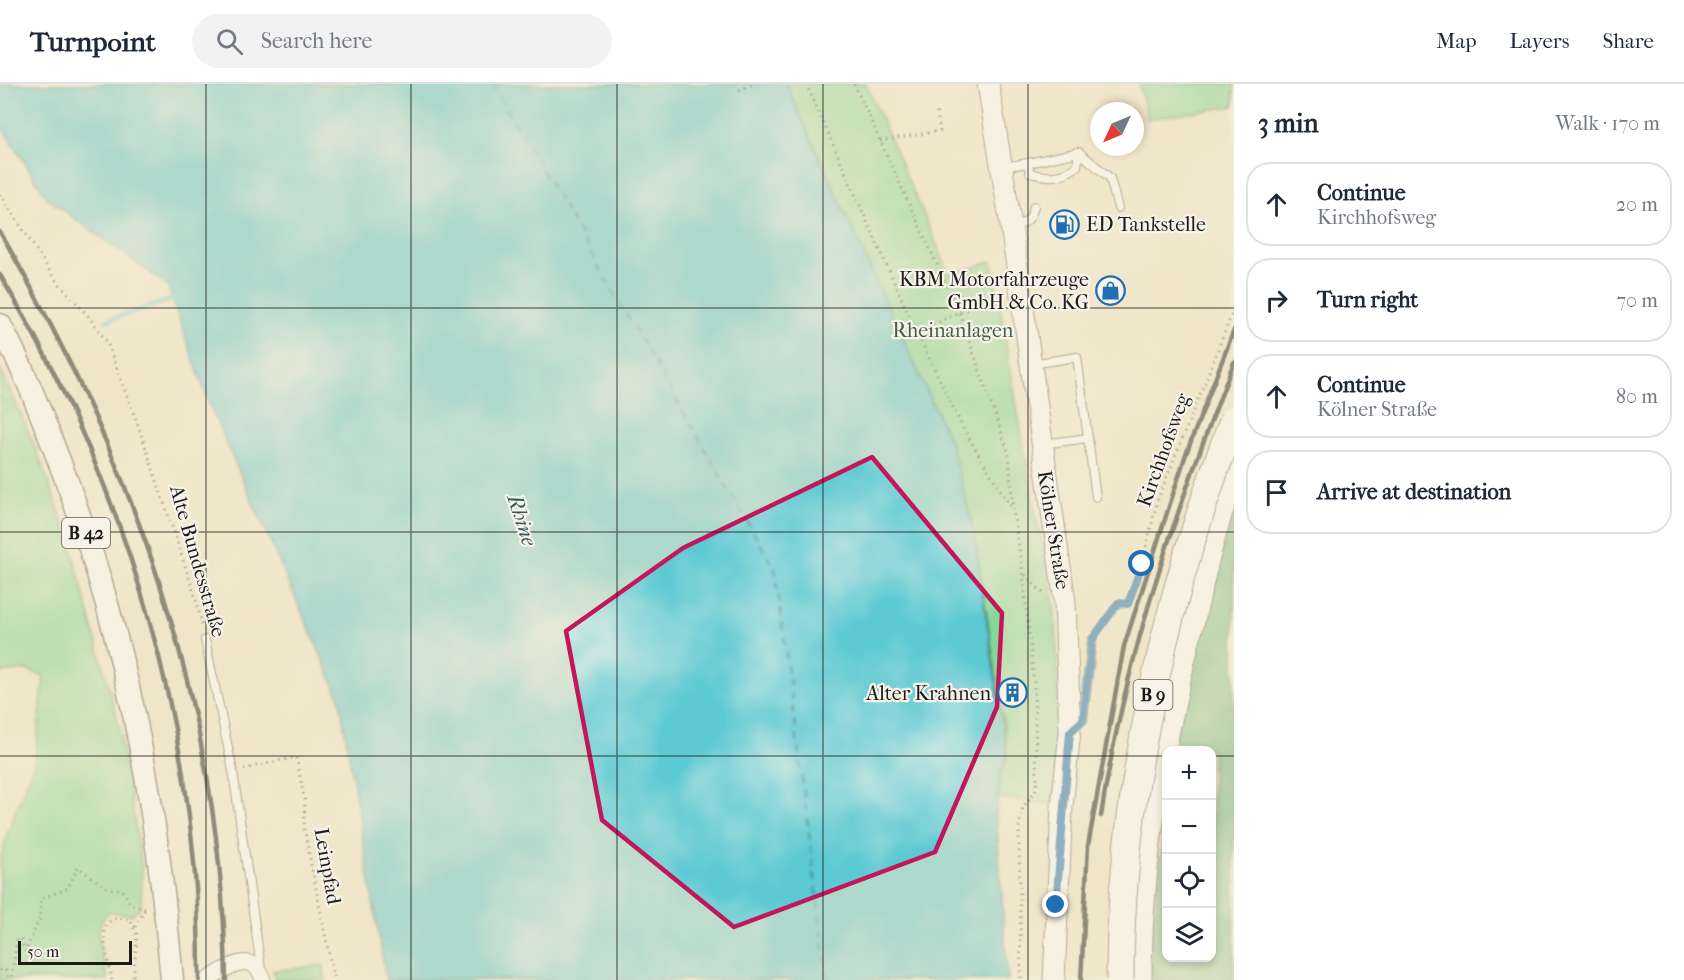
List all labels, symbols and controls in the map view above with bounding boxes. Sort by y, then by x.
search box [192,14,612,68]
text: Turnpoint [30,25,156,58]
icon: search [213,25,246,58]
text: Search here [261,28,372,54]
text: Map [1436,29,1477,53]
text: Layers [1510,29,1569,53]
text: Share [1602,29,1654,53]
north arrow [1090,102,1144,156]
text: 3 min [1258,108,1319,139]
text: Walk · 170 m [1555,112,1660,135]
text: Continue [1317,180,1406,206]
icon: ahead [1260,188,1293,221]
text: 20 m [1616,193,1658,216]
text: Kirchhofsweg [1317,206,1436,229]
fuel station icon: ED Tankstelle [1049,208,1081,240]
place label: ED Tankstelle [1086,213,1206,236]
place label: KBM Motorfahrzeuge GmbH & Co. KG [899,268,1089,314]
shop icon: KBM Motorfahrzeuge GmbH & Co. KG [1094,274,1126,306]
icon: right [1260,284,1293,317]
text: Turn right [1317,287,1418,313]
text: 70 m [1616,289,1658,312]
park label: Rheinanlagen [893,319,1014,342]
text: Continue [1317,372,1406,398]
icon: ahead [1260,380,1293,413]
text: 80 m [1616,385,1658,408]
street label: Kirchhofsweg [1132,390,1195,510]
text: Kölner Straße [1317,398,1437,421]
street label: Kölner Straße [1033,469,1074,591]
icon: arrive [1260,476,1293,509]
text: Arrive at destination [1317,479,1511,505]
street label: Alte Bundesstraße [165,482,230,640]
water label: Rhine [502,490,542,549]
road number: B 42 [62,518,110,548]
route start [1128,550,1154,576]
building icon: Alter Krahnen [996,677,1028,709]
road number: B 9 [1134,680,1172,710]
place label: Alter Krahnen [865,682,991,705]
map controls [1162,746,1216,962]
button: + [1162,746,1216,800]
button: − [1162,800,1216,854]
street label: Leinpfad [309,826,346,907]
button: locate [1162,854,1216,908]
route end [1042,891,1068,917]
button: layers [1162,908,1216,962]
scale bar [18,938,132,966]
text: 50 m [27,942,59,961]

